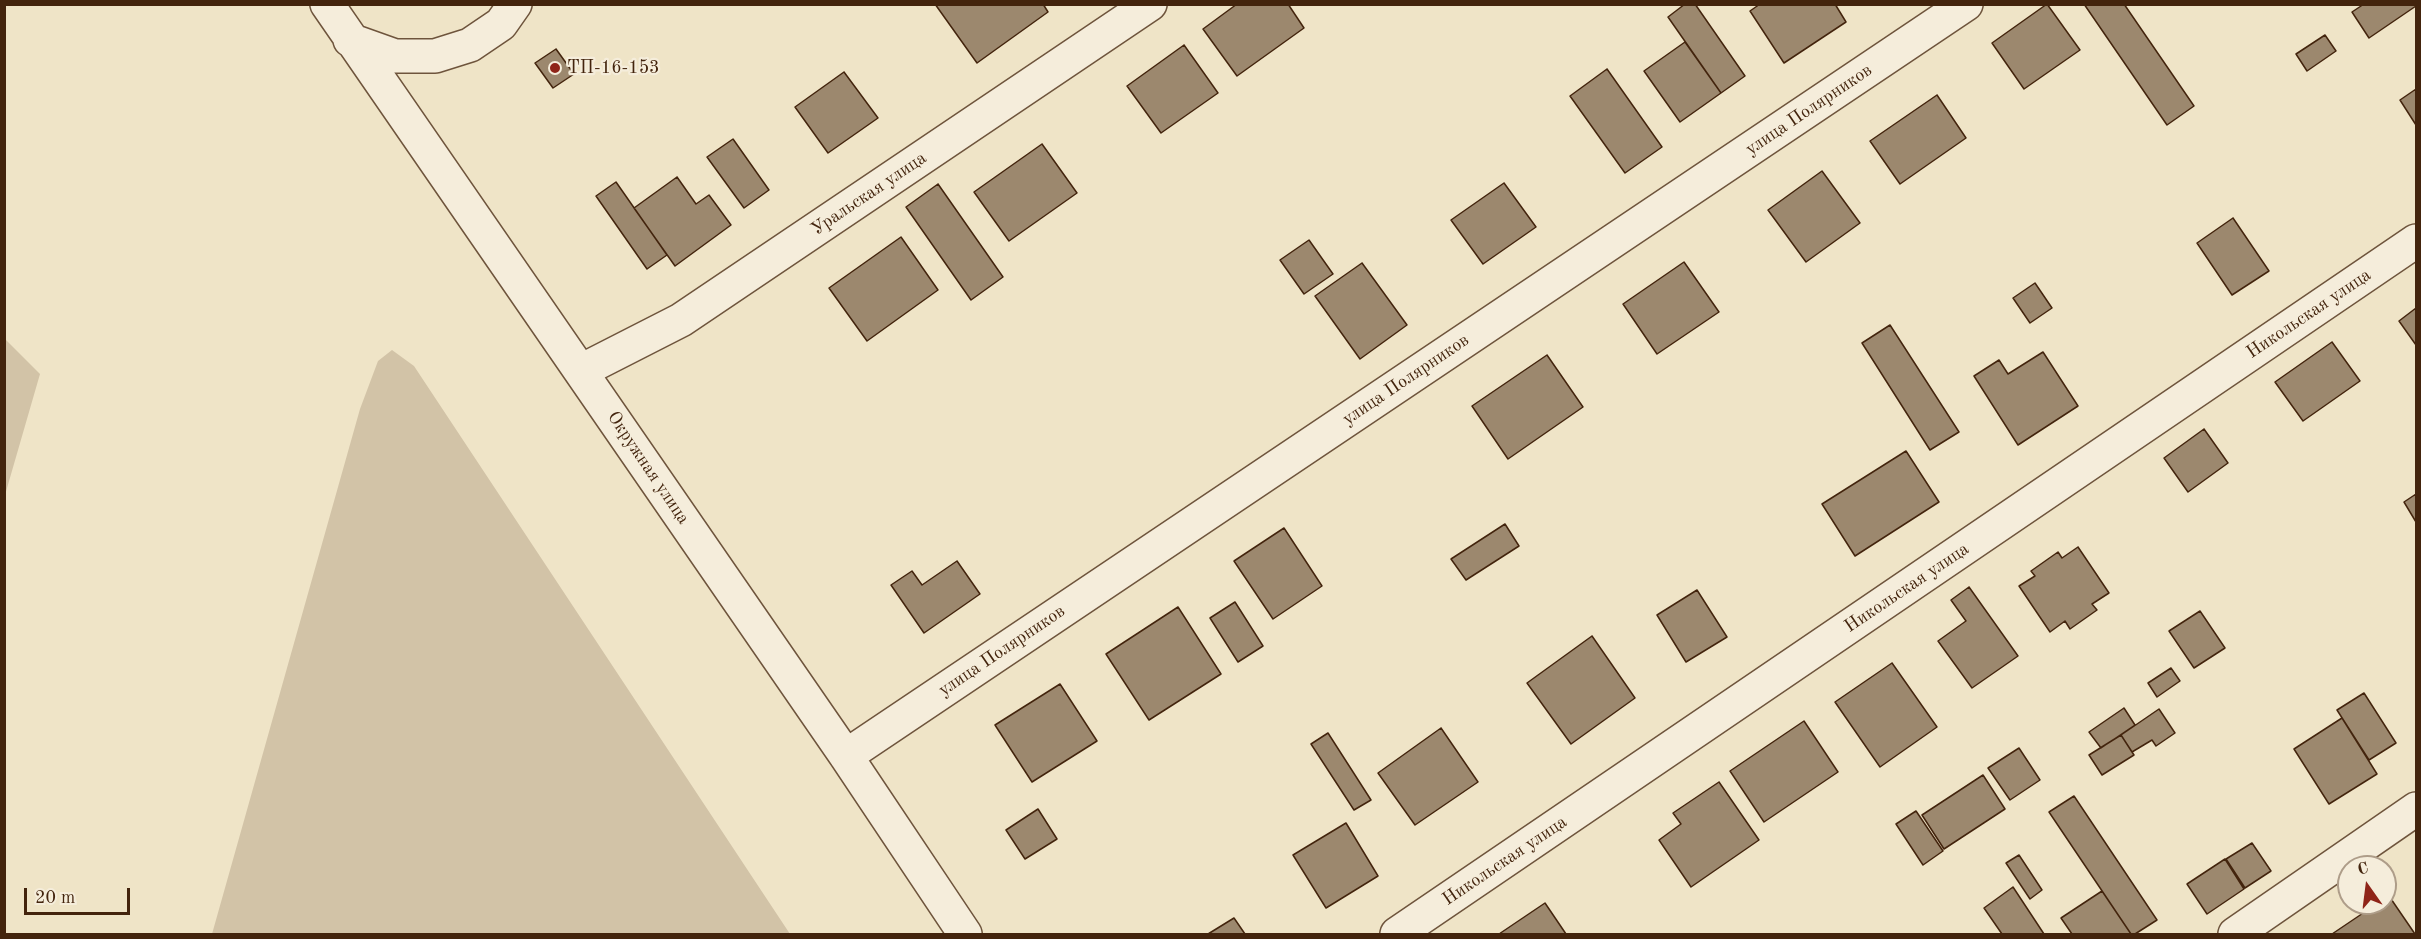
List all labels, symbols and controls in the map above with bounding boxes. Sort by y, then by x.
place label: ТП-16-153 [567,57,660,79]
street label: улица Полярников [1742,60,1876,160]
marker: ТП-16-153 [548,61,562,75]
street label: Уральская улица [807,148,931,240]
street label: Никольская улица [2243,264,2375,364]
street label: улица Полярников [1339,330,1473,430]
street label: Окружная улица [602,407,694,529]
street label: Никольская улица [1841,538,1973,638]
street label: улица Полярников [935,601,1069,701]
street label: Никольская улица [1439,811,1571,911]
north arrow [2337,855,2397,915]
text: С [2356,860,2370,879]
scale bar [27,876,134,914]
text: 20 m [35,889,75,907]

